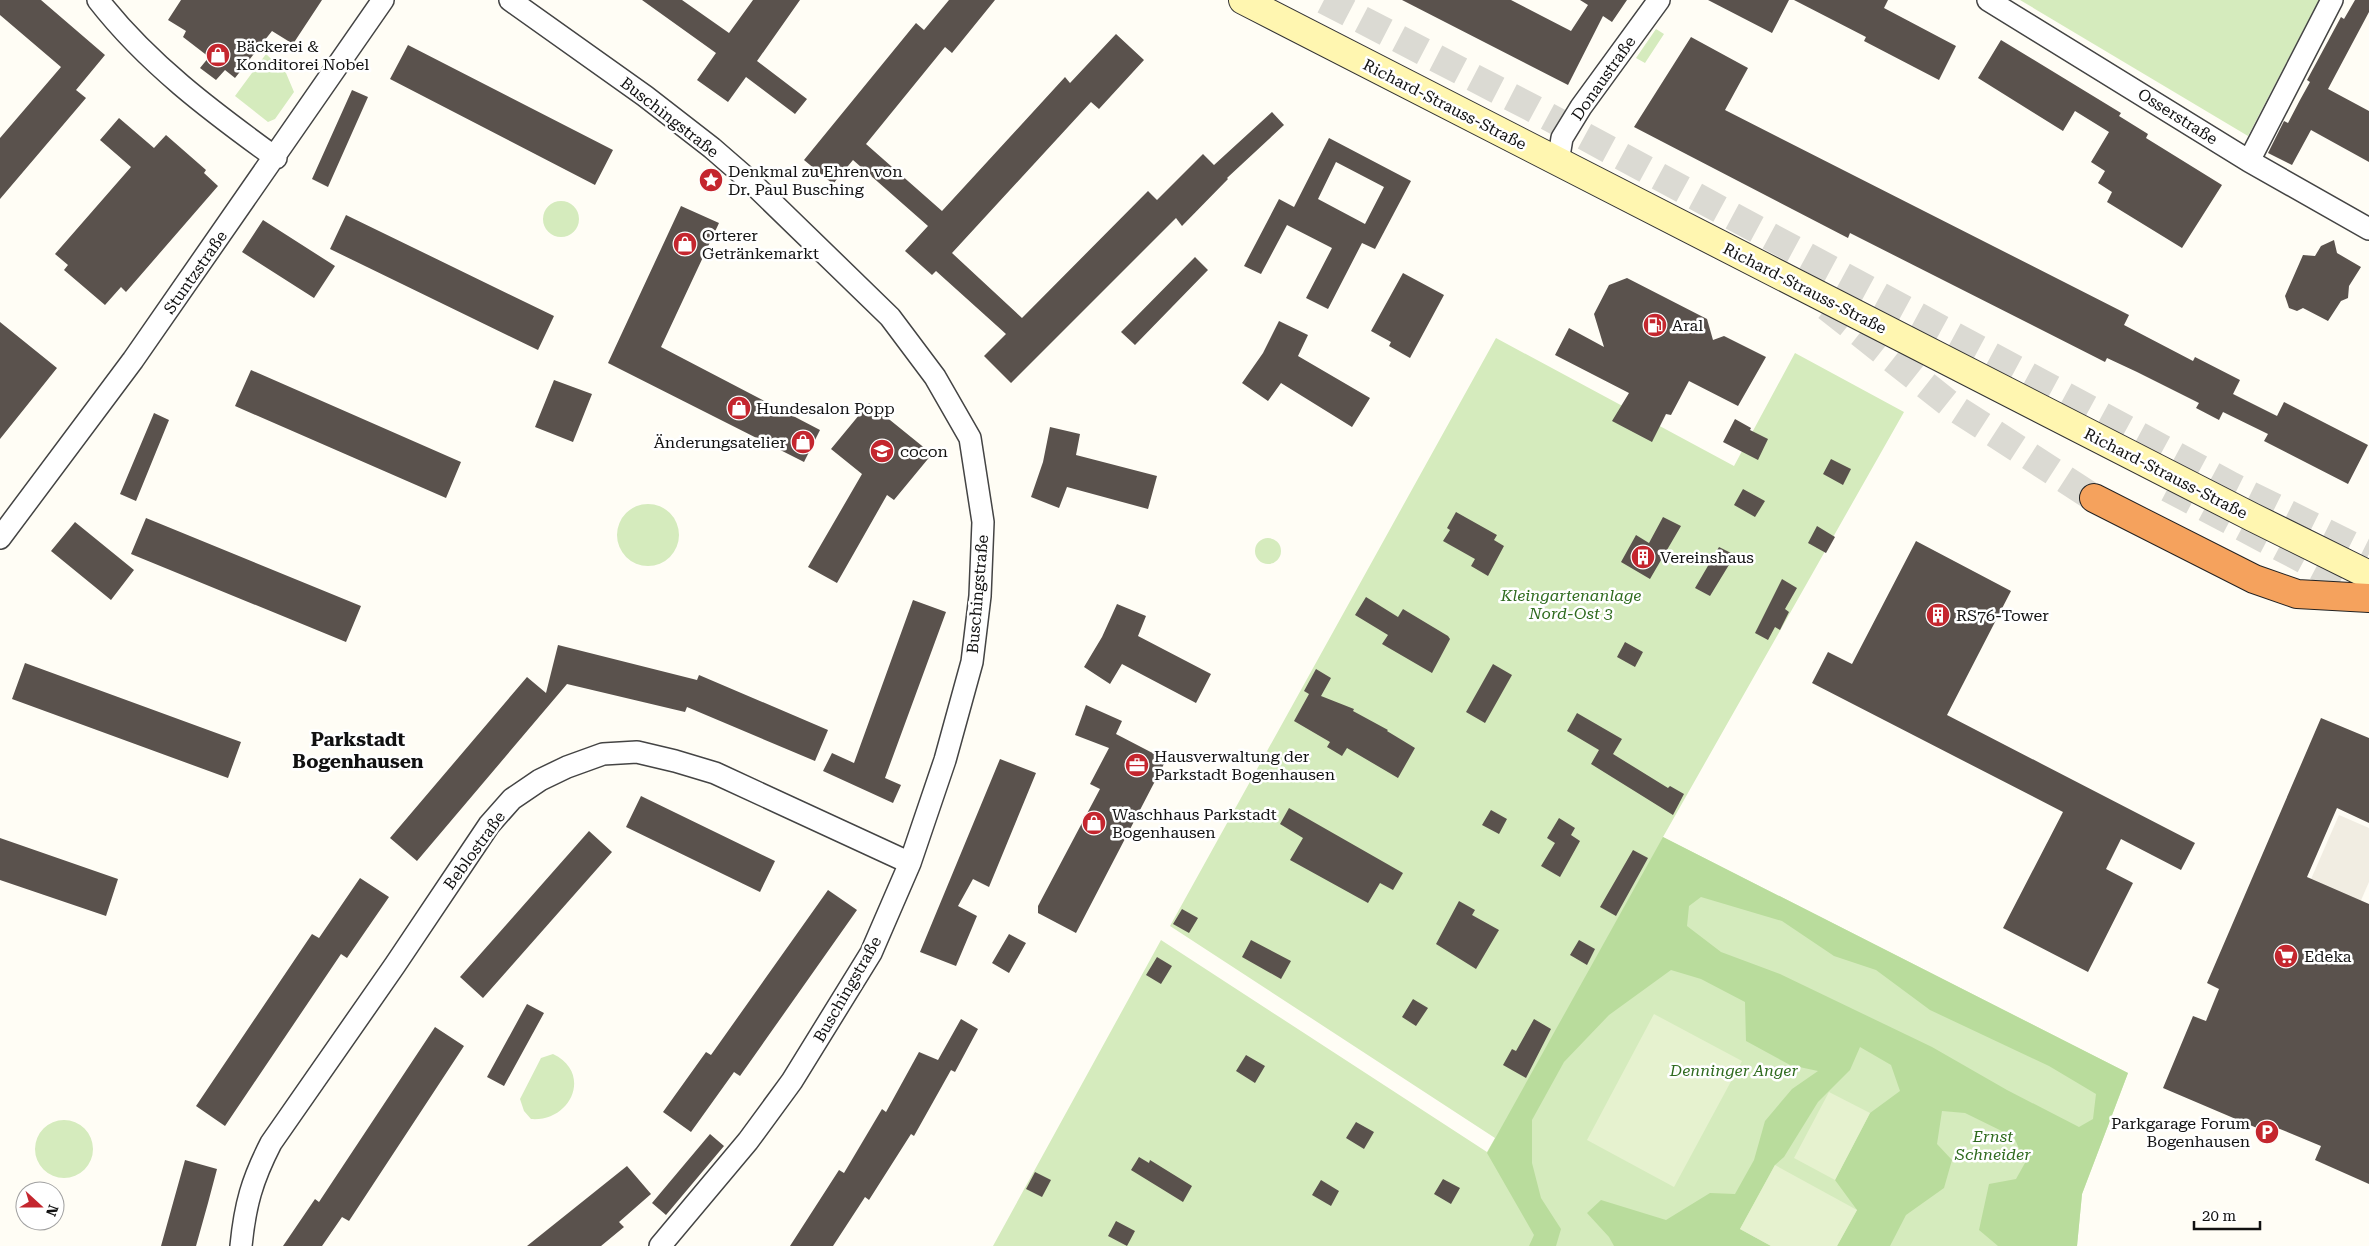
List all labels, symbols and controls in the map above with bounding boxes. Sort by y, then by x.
street label: Donaustraße [1567,32,1640,124]
place label: Bäckerei & Konditorei Nobel [236,37,369,74]
shop icon: Bäckerei & Konditorei Nobel [205,42,231,68]
street label: Richard-Strauss-Straße [1360,55,1530,154]
street label: Buschingstraße [617,73,723,162]
street label: Osserstraße [2134,84,2221,149]
place label: Denkmal zu Ehren von Dr. Paul Busching [728,162,903,199]
place icon: Denkmal zu Ehren von Dr. Paul Busching [698,167,724,193]
place label: Orterer Getränkemarkt [702,226,819,263]
street label: Stuntzstraße [160,227,231,318]
shop icon: Orterer Getränkemarkt [672,231,698,257]
street label: Richard-Strauss-Straße [1720,239,1890,338]
fuel station icon: Aral [1642,312,1668,338]
place label: Aral [1672,316,1703,335]
shop icon: Hundesalon Popp [726,395,752,421]
place label: Hundesalon Popp [756,399,895,418]
street label: Richard-Strauss-Straße [2081,424,2251,523]
shop icon: Änderungsatelier [790,429,816,455]
place label: Änderungsatelier [654,433,786,452]
school or university icon: cocon [869,438,895,464]
place label: cocon [900,442,948,461]
street label: Buschingstraße [963,534,992,654]
building icon: Vereinshaus [1630,544,1656,570]
place label: Vereinshaus [1660,548,1754,567]
park label: Kleingartenanlage Nord-Ost 3 [1500,586,1641,623]
building icon: RS76-Tower [1925,602,1951,628]
place label: RS76-Tower [1956,606,2049,625]
district label: Parkstadt Bogenhausen [292,728,424,773]
place label: Hausverwaltung der Parkstadt Bogenhausen [1154,747,1335,784]
office icon: Hausverwaltung der Parkstadt Bogenhausen [1124,752,1150,778]
place label: Waschhaus Parkstadt Bogenhausen [1112,805,1277,842]
street label: Beblostraße [440,807,509,893]
shop icon: Waschhaus Parkstadt Bogenhausen [1081,810,1107,836]
street label: Buschingstraße [809,933,886,1046]
supermarket icon: Edeka [2273,943,2299,969]
place label: Edeka [2304,947,2352,966]
park label: Denninger Anger [1669,1061,1798,1080]
place label: Parkgarage Forum Bogenhausen [2111,1114,2250,1151]
parking icon: Parkgarage Forum Bogenhausen [2254,1119,2280,1145]
park label: Ernst Schneider [1954,1127,2031,1164]
north arrow [15,1181,65,1231]
scale bar [2194,1198,2260,1230]
text: N [43,1203,62,1219]
text: 20 m [2202,1207,2237,1225]

